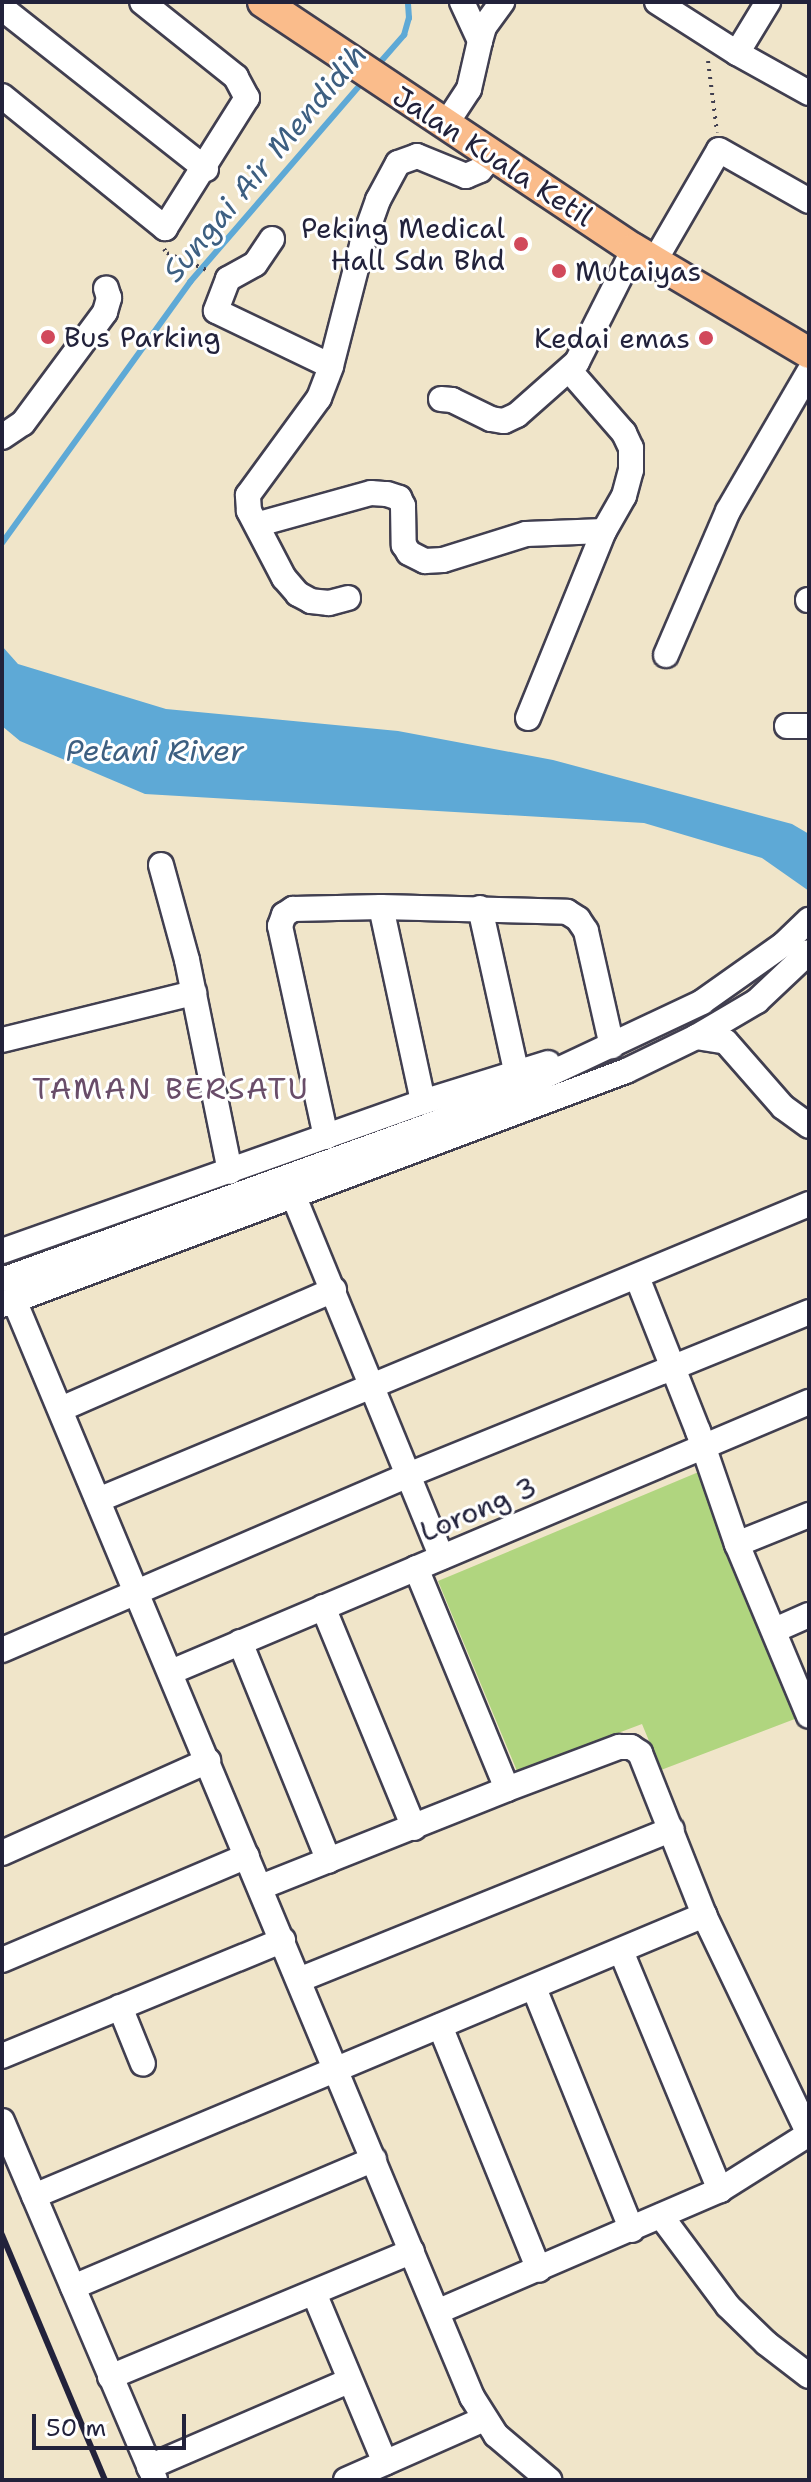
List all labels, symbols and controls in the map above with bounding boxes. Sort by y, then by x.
water label: Sungai Air Mendidih [155,37,375,289]
street label: Jalan Kuala Ketil [387,79,599,233]
place label: Peking Medical Hall Sdn Bhd [301,211,505,277]
marker: Peking Medical Hall Sdn Bhd [512,235,530,253]
place label: Mutaiyas [575,254,701,288]
marker: Mutaiyas [550,262,568,280]
place label: Bus Parking [64,320,221,354]
place label: Kedai emas [534,321,690,355]
marker: Bus Parking [39,328,57,346]
marker: Kedai emas [697,329,715,347]
water label: Petani River [66,733,244,769]
district label: TAMAN BERSATU [32,1071,310,1107]
street label: Lorong 3 [415,1469,541,1549]
scale bar [36,2398,190,2448]
text: 50 m [46,2412,106,2444]

